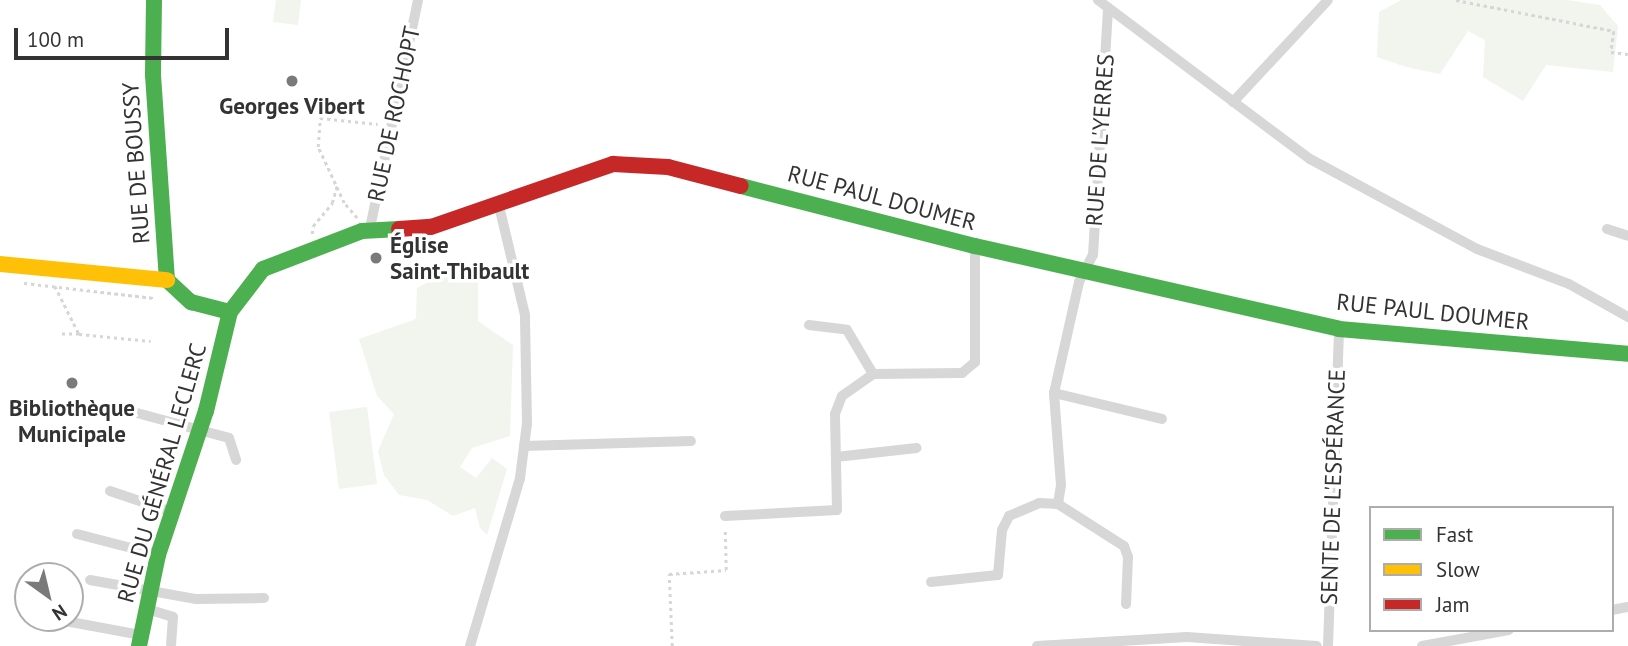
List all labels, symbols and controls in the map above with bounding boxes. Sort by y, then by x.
scale bar [18,14,233,58]
street label: RUE DE ROCHOPT [362,24,426,204]
text: 100 m [27,26,84,53]
street label: RUE DE L'YERRES [1080,53,1120,227]
marker: Georges Vibert [284,73,300,89]
street label: RUE DE BOUSSY [117,81,155,245]
place label: Georges Vibert [219,92,365,120]
street label: RUE PAUL DOUMER [784,159,980,237]
place label: Église Saint-Thibault [390,231,529,285]
marker: Église Saint-Thibault [368,250,384,266]
street label: RUE PAUL DOUMER [1335,288,1531,336]
street label: RUE DU GÉNÉRAL LECLERC [112,340,212,606]
street label: SENTE DE L'ESPÉRANCE [1315,369,1351,605]
marker: Bibliothèque Municipale [64,375,80,391]
place label: Bibliothèque Municipale [9,394,135,448]
legend [1369,506,1614,632]
text: Fast [1436,521,1473,548]
text: Slow [1436,556,1480,583]
north arrow [14,562,84,632]
text: Jam [1436,591,1470,618]
text: N [48,599,72,626]

